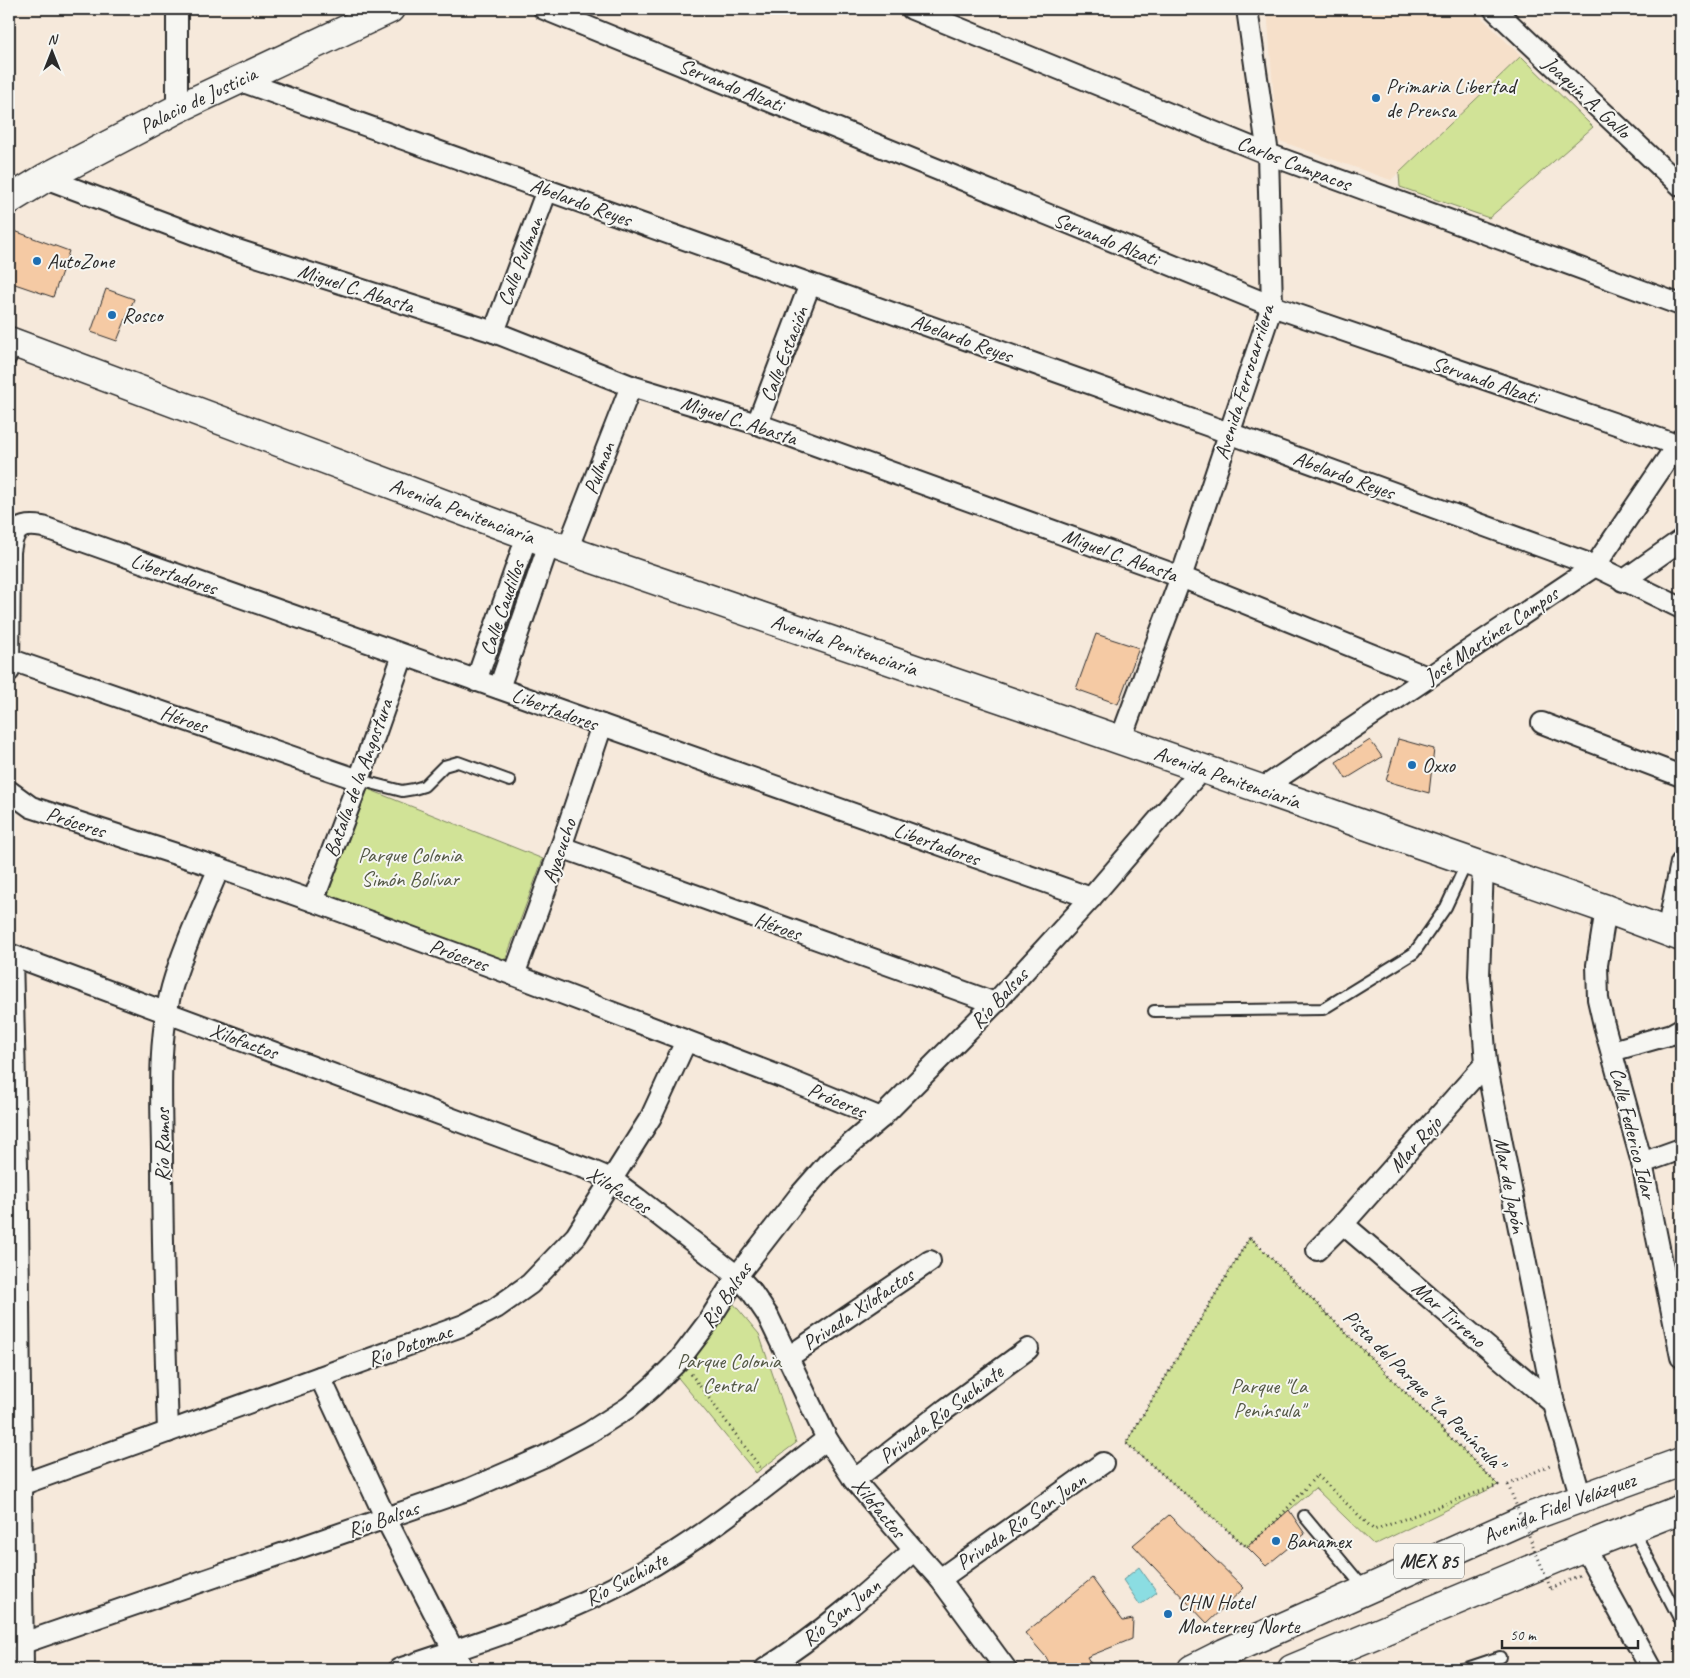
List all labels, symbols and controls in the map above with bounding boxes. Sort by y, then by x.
north arrow [28,28,78,78]
text: N [48,31,59,48]
street label: Joaquín A. Gallo [1537,49,1638,146]
street label: Servando Alzati [675,52,790,119]
street label: Palacio de Justicia [135,60,263,139]
place label: Primaria Libertad de Prensa [1386,73,1519,123]
marker: Primaria Libertad de Prensa [1370,92,1382,104]
street label: Carlos Campacos [1233,129,1356,197]
street label: Abelardo Reyes [527,172,637,233]
street label: Servando Alzati [1050,206,1165,273]
street label: Calle Pullman [491,211,549,309]
place label: AutoZone [47,248,116,274]
marker: AutoZone [31,255,43,267]
street label: Miguel C. Abasta [295,257,419,319]
street label: Avenida Ferrocarrilera [1208,299,1281,462]
place label: Rosco [122,302,165,328]
street label: Calle Estación [754,302,814,405]
street label: Abelardo Reyes [908,308,1018,369]
marker: Rosco [106,309,118,321]
street label: Servando Alzati [1429,350,1544,411]
street label: Miguel C. Abasta [678,389,802,451]
street label: Pullman [577,438,621,498]
street label: Abelardo Reyes [1290,445,1400,506]
street label: Avenida Penitenciaría [386,472,540,550]
street label: Miguel C. Abasta [1059,522,1182,588]
street label: Libertadores [128,547,222,601]
street label: Calle Caudillos [474,555,531,659]
street label: José Martínez Campos [1418,580,1564,690]
street label: Avenida Penitenciaría [768,608,923,683]
street label: Libertadores [509,681,603,737]
street label: Batalla de la Angostura [317,694,399,861]
street label: Héroes [157,699,212,740]
street label: Avenida Penitenciaría [1151,740,1305,815]
place label: Oxxo [1422,752,1456,778]
marker: Oxxo [1406,759,1418,771]
street label: Próceres [43,800,111,844]
street label: Ayacucho [536,814,583,887]
street label: Libertadores [891,816,985,872]
park label: Parque Colonia Simón Bolívar [358,842,464,892]
street label: Héroes [751,906,807,947]
street label: Próceres [426,932,494,978]
street label: Río Balsas [964,961,1035,1034]
street label: Xilofactos [207,1017,283,1066]
street label: Calle Federico Idar [1604,1065,1662,1204]
street label: Próceres [804,1076,872,1125]
street label: Río Ramos [149,1106,175,1182]
street label: Mar Rojo [1383,1109,1448,1177]
street label: Mar de Japón [1488,1135,1532,1236]
street label: Xilofactos [582,1160,657,1221]
street label: Río Balsas [695,1256,758,1333]
street label: Privada Xilofactos [797,1261,920,1356]
street label: Mar Tirreno [1407,1275,1492,1354]
street label: Pista del Parque "La Península" [1338,1304,1513,1479]
street label: Río Potomac [364,1317,457,1372]
park label: Parque Colonia Central [677,1348,783,1398]
street label: Privada Río Suchiate [874,1358,1009,1469]
park label: Parque "La Península" [1231,1373,1309,1423]
street label: Privada Río San Juan [951,1466,1091,1575]
street label: Avenida Fidel Velázquez [1478,1466,1640,1549]
street label: Xilofactos [846,1473,913,1545]
street label: Río Balsas [344,1494,424,1543]
place label: Banamex [1286,1528,1353,1554]
marker: Banamex [1270,1535,1282,1547]
road number: MEX 85 [1394,1544,1464,1578]
street label: Río Suchiate [580,1546,673,1611]
street label: Río San Juan [796,1572,886,1652]
place label: CHN Hotel Monterrey Norte [1178,1589,1300,1639]
marker: CHN Hotel Monterrey Norte [1162,1608,1174,1620]
scale bar [1502,1618,1639,1650]
text: 50 m [1510,1626,1537,1645]

